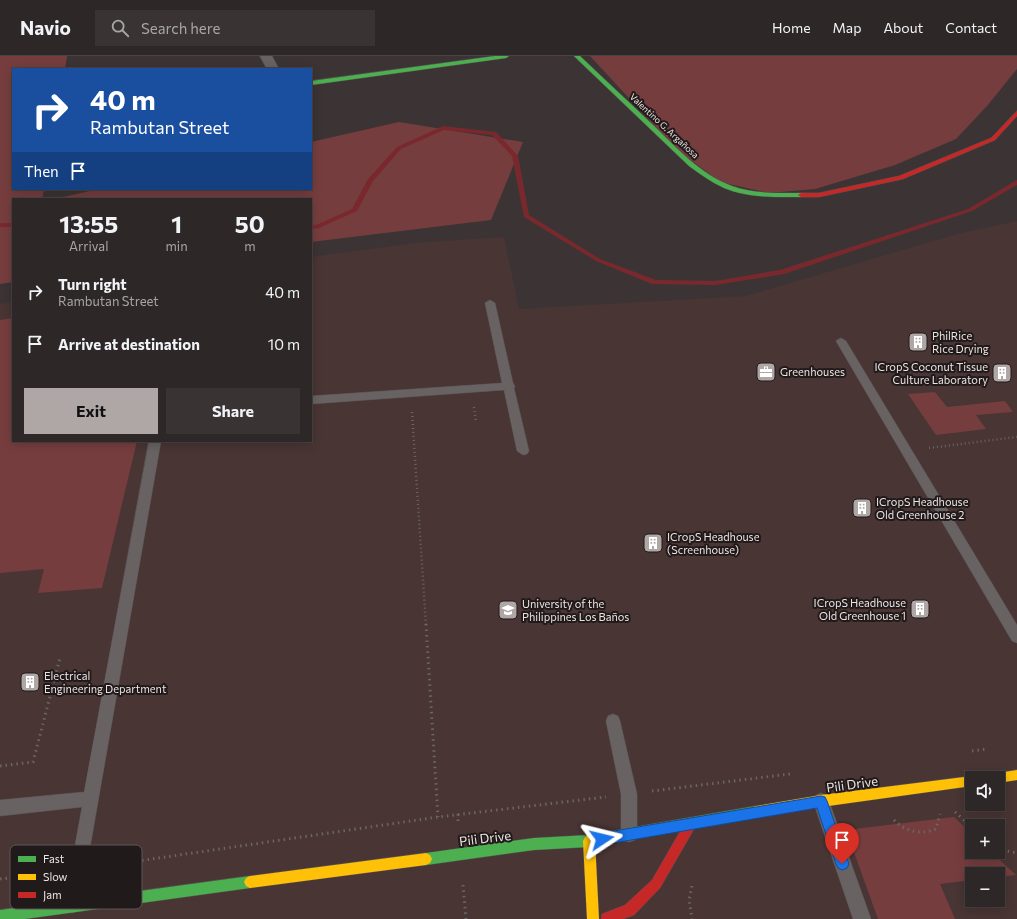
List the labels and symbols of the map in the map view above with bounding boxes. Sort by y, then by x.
street label: Valentino G. Argañosa [628,91,701,160]
place label: PhilRice Rice Drying [932,329,989,355]
building icon: PhilRice Rice Drying [907,331,929,353]
place label: ICropS Coconut Tissue Culture Laboratory [875,360,988,386]
office icon: Greenhouses [755,361,777,383]
building icon: ICropS Coconut Tissue Culture Laboratory [991,362,1013,384]
place label: Greenhouses [780,365,845,378]
place label: ICropS Headhouse Old Greenhouse 2 [876,495,969,521]
building icon: ICropS Headhouse Old Greenhouse 2 [851,497,873,519]
place label: ICropS Headhouse (Screenhouse) [667,530,760,556]
building icon: ICropS Headhouse (Screenhouse) [642,532,664,554]
place label: ICropS Headhouse Old Greenhouse 1 [814,596,906,622]
place label: University of the Philippines Los Baños [522,597,629,623]
building icon: ICropS Headhouse Old Greenhouse 1 [909,598,931,620]
school or university icon: University of the Philippines Los Baños [497,599,519,621]
place label: Electrical Engineering Department [44,669,167,695]
building icon: Electrical Engineering Department [19,671,41,693]
street label: Pili Drive [825,772,879,796]
position arrow [581,818,623,860]
pin [825,823,859,864]
street label: Pili Drive [458,827,512,849]
legend [10,845,142,909]
text: Fast [43,852,65,865]
text: Slow [43,870,68,883]
text: Jam [43,888,62,902]

